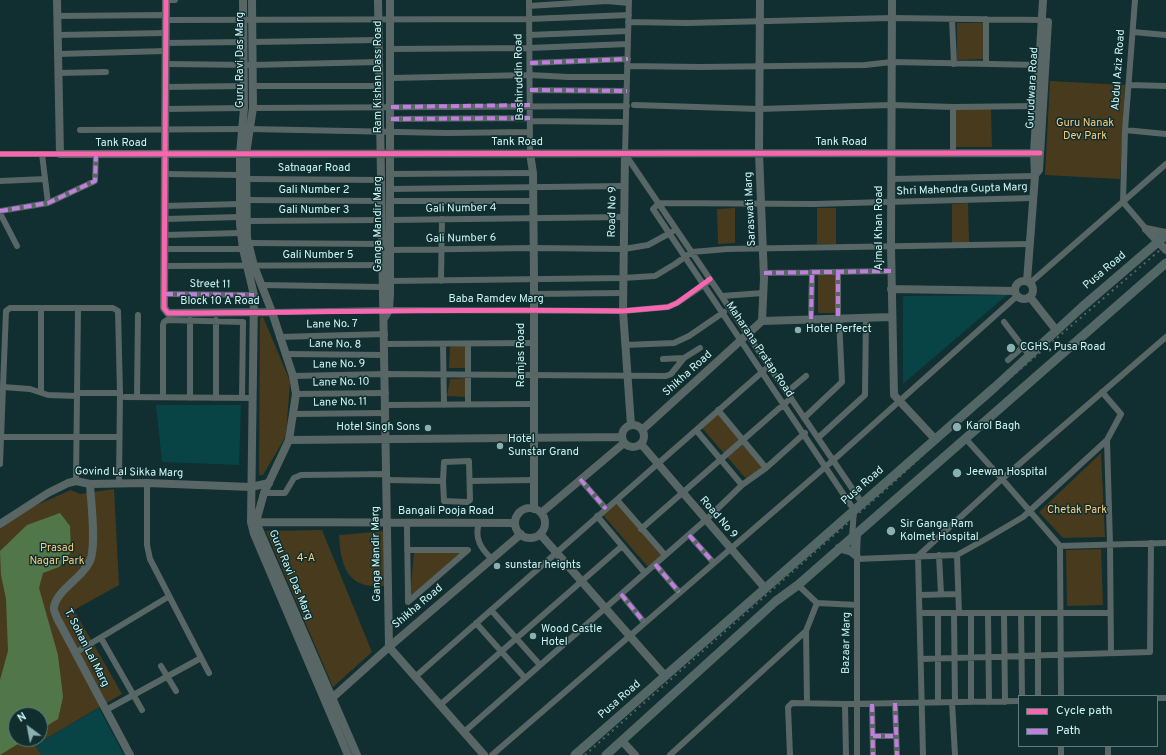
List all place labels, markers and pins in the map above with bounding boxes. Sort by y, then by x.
place label: Hotel Perfect [806,323,872,337]
marker: Hotel Perfect [793,325,803,335]
place label: CGHS, Pusa Road [1020,341,1106,355]
marker: CGHS, Pusa Road [1005,342,1017,354]
place label: Karol Bagh [966,420,1020,434]
place label: Hotel Singh Sons [336,421,420,435]
marker: Karol Bagh [951,421,963,433]
marker: Hotel Singh Sons [423,423,433,433]
place label: Hotel Sunstar Grand [508,433,579,459]
marker: Hotel Sunstar Grand [495,441,505,451]
place label: Jeewan Hospital [966,466,1047,480]
marker: Jeewan Hospital [951,467,963,479]
place label: Sir Ganga Ram Kolmet Hospital [900,518,979,544]
marker: Sir Ganga Ram Kolmet Hospital [885,525,897,537]
place label: sunstar heights [505,559,581,573]
marker: sunstar heights [492,561,502,571]
place label: Wood Castle Hotel [541,623,602,649]
marker: Wood Castle Hotel [528,631,538,641]

